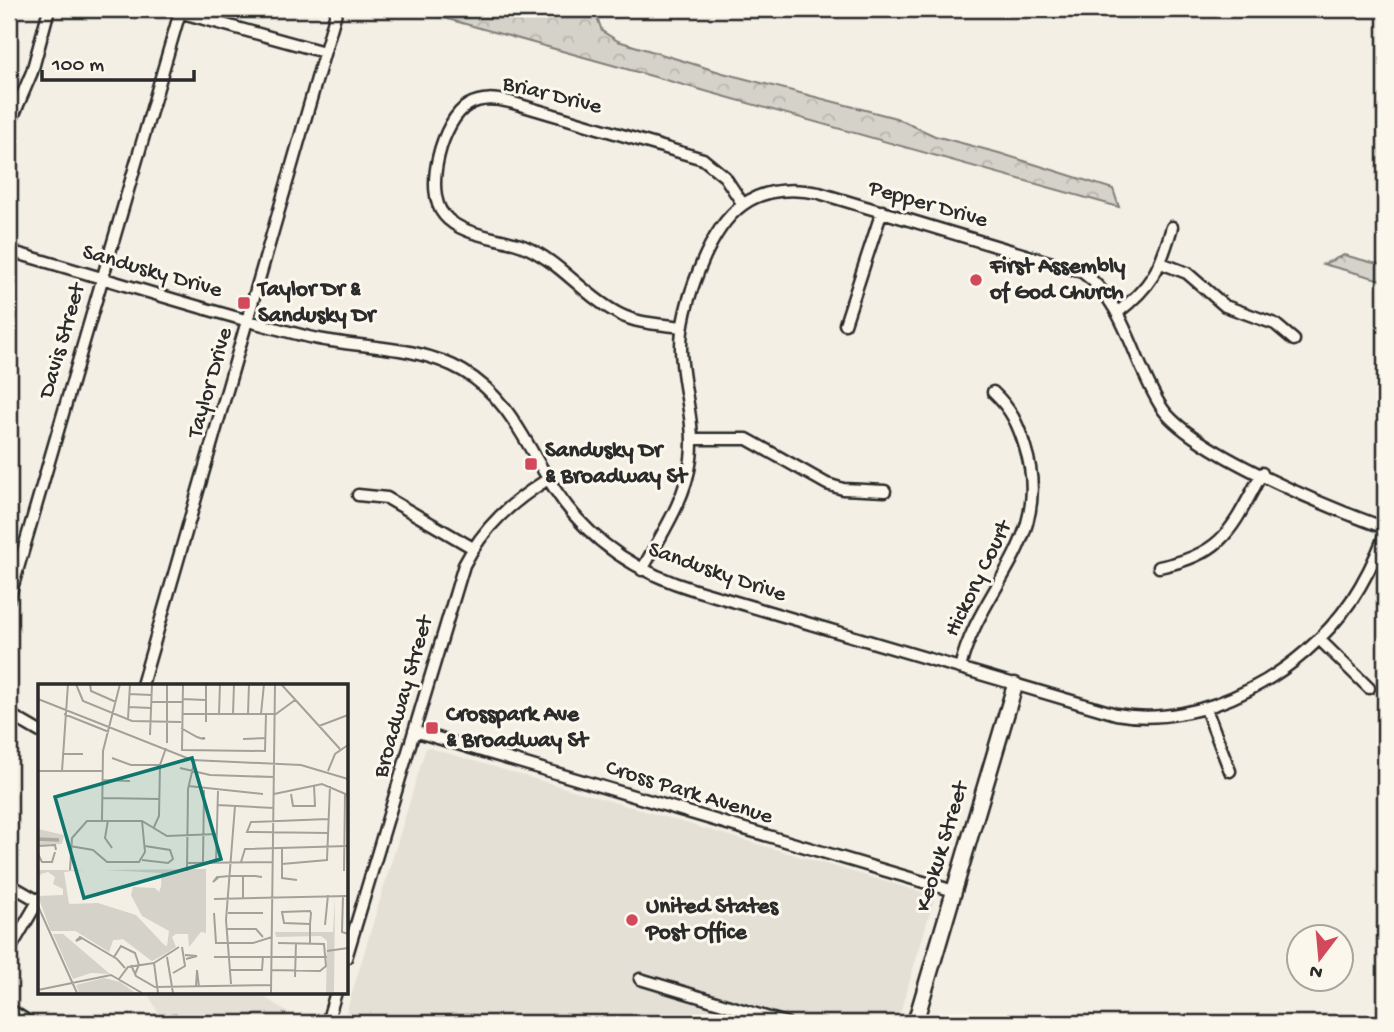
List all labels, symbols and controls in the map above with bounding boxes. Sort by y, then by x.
scale bar [42,38,194,82]
text: 100 m [51,54,104,79]
street label: Briar Drive [499,70,606,122]
street label: Pepper Drive [864,175,992,235]
street label: Sandusky Drive [79,239,226,305]
place label: First Assembly of God Church [989,254,1126,307]
marker: First Assembly of God Church [968,272,984,288]
place label: Taylor Dr & Sandusky Dr [256,277,378,330]
street label: Davis Street [33,279,93,403]
marker: Taylor Dr & Sandusky Dr [236,295,252,311]
street label: Taylor Drive [182,324,240,443]
place label: Sandusky Dr & Broadway St [545,438,689,491]
marker: Sandusky Dr & Broadway St [523,456,539,472]
street label: Hickory Court [939,515,1019,641]
street label: Sandusky Drive [644,537,791,610]
street label: Broadway Street [368,612,440,782]
inset map [38,684,348,993]
place label: Crosspark Ave & Broadway St [446,702,590,755]
marker: Crosspark Ave & Broadway St [424,720,440,736]
street label: Cross Park Avenue [602,755,777,832]
street label: Keokuk Street [910,777,976,915]
place label: United States Post Office [644,894,779,947]
marker: United States Post Office [624,912,640,928]
north arrow [1286,923,1356,993]
text: N [1307,958,1325,984]

